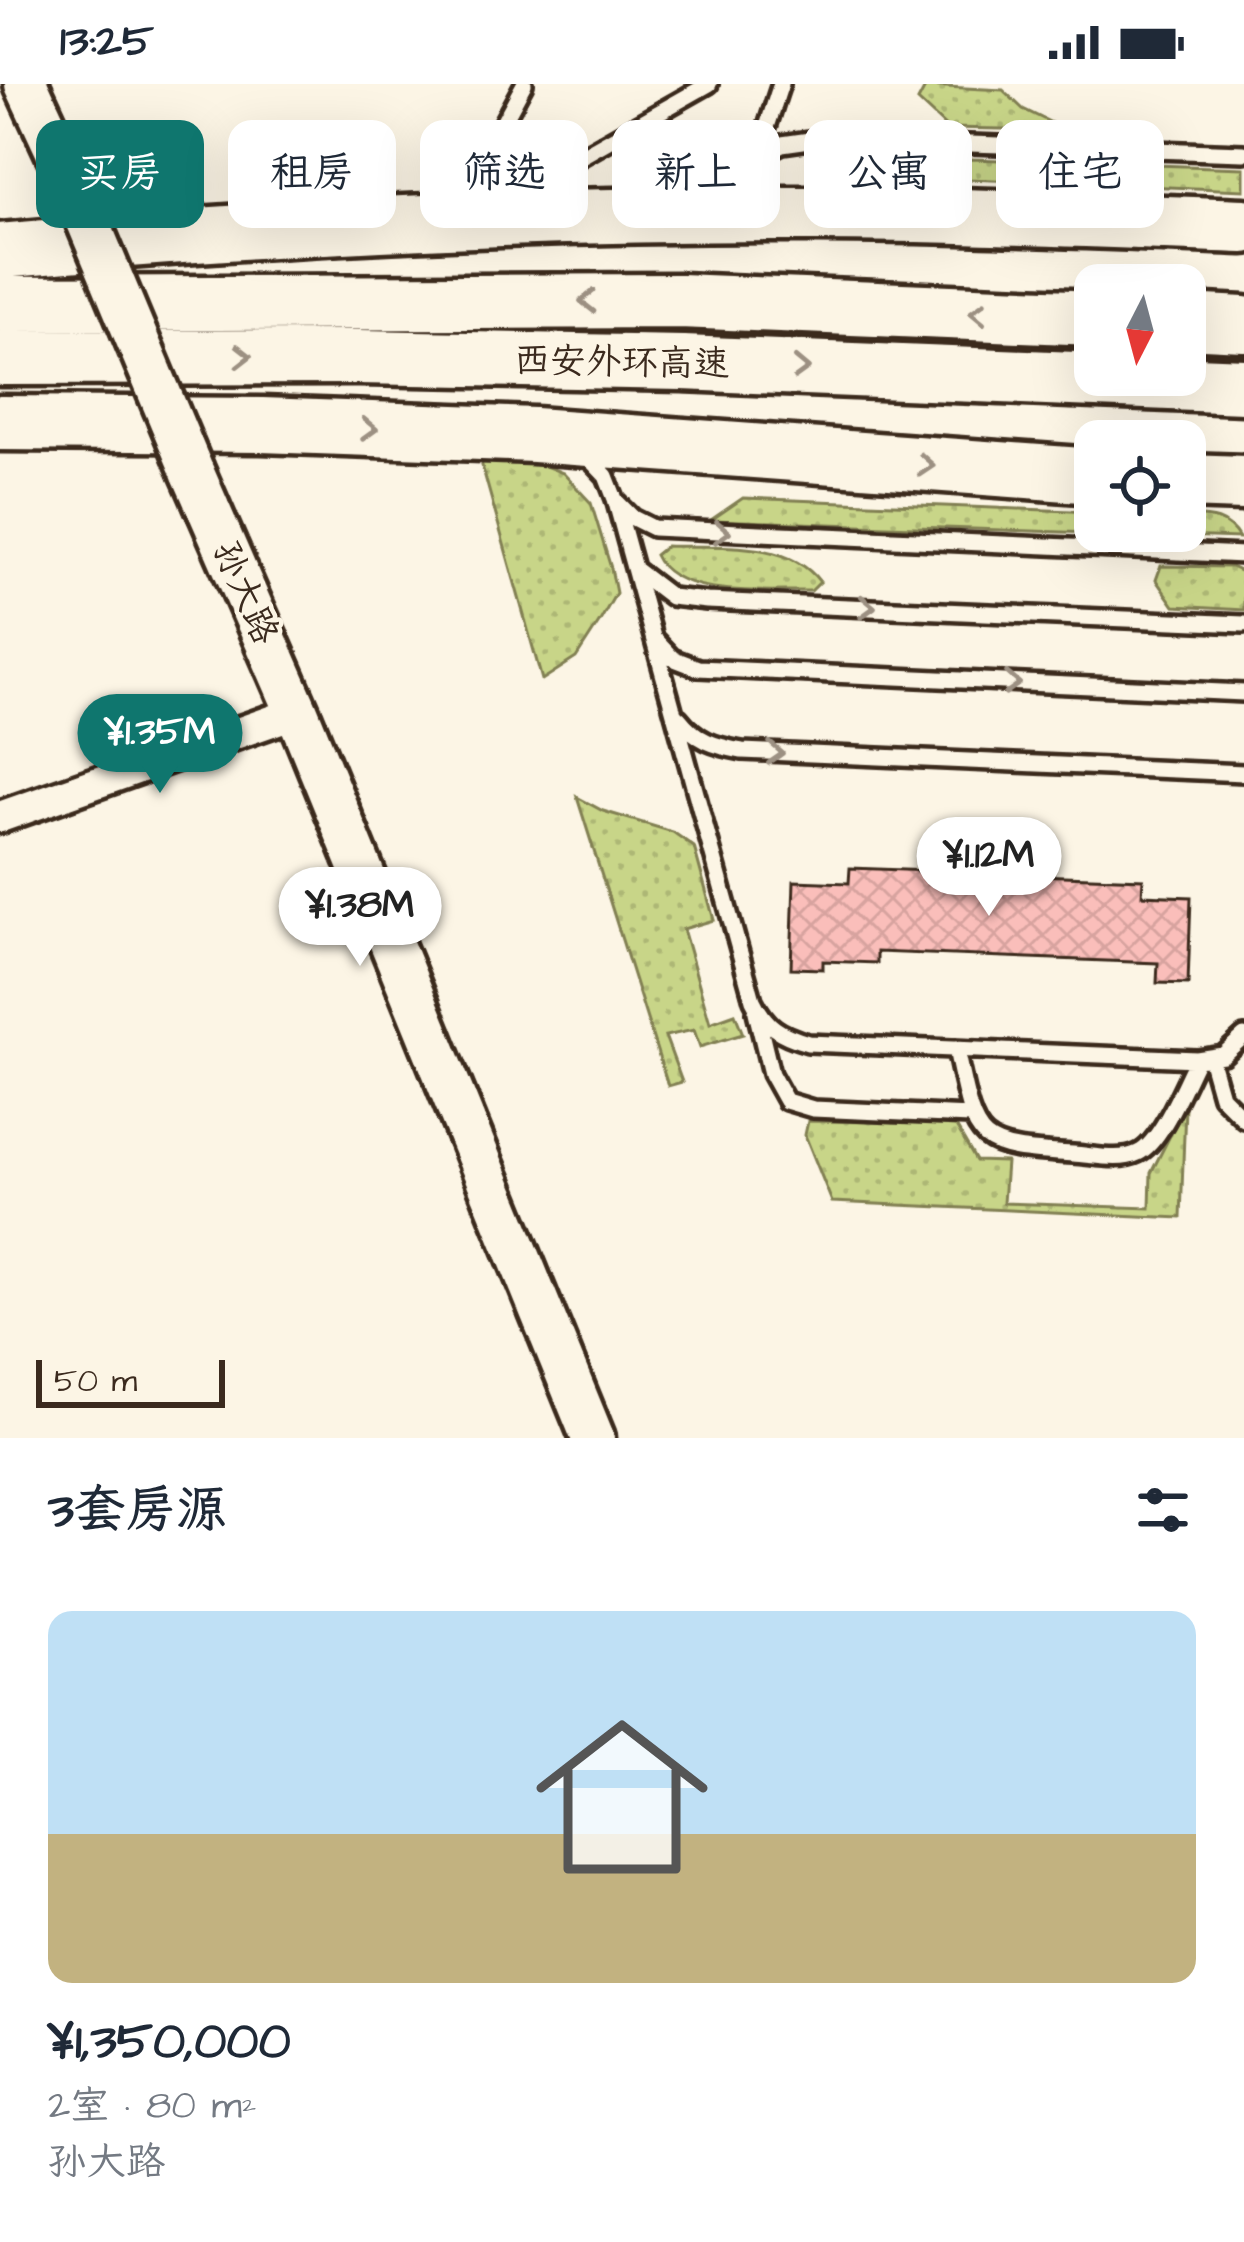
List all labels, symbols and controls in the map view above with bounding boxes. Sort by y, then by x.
text: 13:25 [60,11,154,73]
chip: 买房 [36,120,204,228]
chip: 租房 [228,120,396,228]
chip: 筛选 [420,120,588,228]
chip: 新上 [612,120,780,228]
chip: 公寓 [804,120,972,228]
chip: 住宅 [996,120,1164,228]
north arrow [1074,264,1206,396]
map controls [1074,264,1206,552]
one-way arrow [578,288,596,314]
one-way arrow [968,300,987,326]
street label: 西安外环高速 [514,336,730,390]
one-way arrow [235,343,253,369]
one-way arrow [792,355,811,381]
one-way arrow [360,416,379,442]
button: locate [1074,420,1206,552]
one-way arrow [917,451,936,477]
one-way arrow [713,519,732,545]
street label: 孙大路 [200,533,290,653]
one-way arrow [858,594,877,620]
one-way arrow [1003,670,1022,696]
pin: ¥1.35M [62,694,258,796]
text: ¥1.35M [104,706,216,760]
one-way arrow [766,740,785,766]
pin: ¥1.12M [891,817,1087,919]
text: ¥1.12M [944,829,1034,883]
pin: ¥1.38M [262,867,458,969]
text: ¥1.38M [306,879,414,933]
scale bar [36,1354,225,1407]
text: 50 m [54,1358,137,1404]
text: 3套房源 [48,1476,227,1547]
icon: filters [1130,1477,1196,1543]
icon: home [514,1689,730,1905]
text: ¥1,350,000 [48,2007,291,2078]
text: 2室 · 80 m² [48,2080,257,2134]
text: 孙大路 [48,2136,165,2190]

